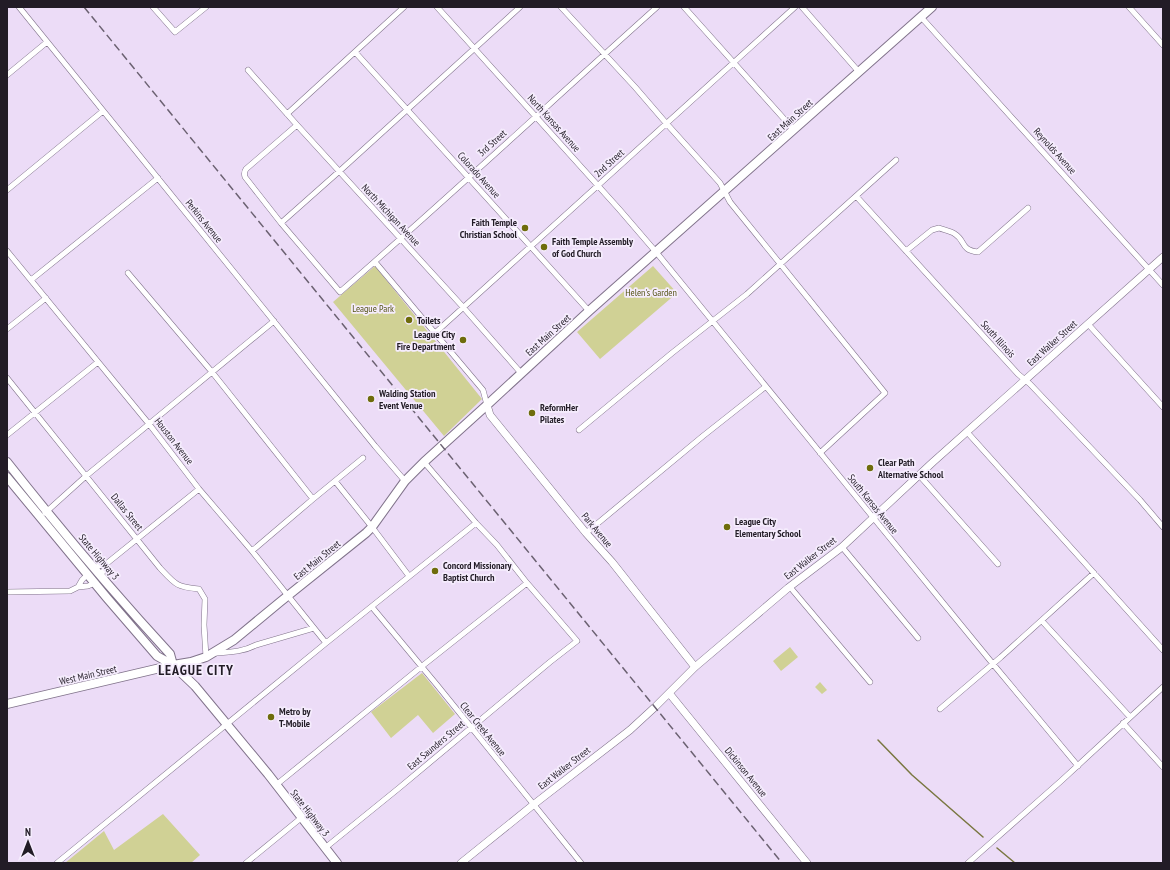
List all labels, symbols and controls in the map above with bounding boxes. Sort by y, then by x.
street label: North Kansas Avenue [525,92,583,154]
street label: East Main Street [765,96,815,144]
street label: Reynolds Avenue [1031,125,1079,177]
street label: 3rd Street [475,126,509,159]
street label: 2nd Street [591,146,627,180]
street label: Colorado Avenue [455,149,503,201]
street label: North Michigan Avenue [359,181,423,249]
street label: Perkins Avenue [183,197,225,245]
place label: Faith Temple Christian School [460,216,518,241]
marker: Faith Temple Christian School [520,223,530,233]
place label: Faith Temple Assembly of God Church [552,235,634,260]
marker: Faith Temple Assembly of God Church [539,242,549,252]
park label: Helen's Garden [625,286,677,299]
park label: League Park [352,302,394,315]
street label: East Main Street [523,311,573,359]
place label: Toilets [417,314,441,327]
marker: Toilets [404,315,414,325]
street label: East Walker Street [1024,317,1080,369]
street label: South Illinois [978,318,1019,361]
place label: League City Fire Department [397,328,456,353]
marker: League City Fire Department [458,335,468,345]
place label: Walding Station Event Venue [378,387,436,412]
marker: Walding Station Event Venue [366,394,376,404]
place label: ReformHer Pilates [540,401,578,426]
marker: ReformHer Pilates [527,408,537,418]
street label: Houston Avenue [152,415,196,467]
place label: Clear Path Alternative School [877,456,944,481]
marker: Clear Path Alternative School [865,463,875,473]
street label: South Kansas Avenue [845,471,901,537]
street label: Dallas Street [108,491,146,533]
street label: Park Avenue [579,510,615,550]
place label: League City Elementary School [735,515,801,540]
marker: League City Elementary School [722,522,732,532]
street label: State Highway 3 [76,531,122,583]
street label: East Walker Street [781,533,839,582]
street label: East Main Street [291,537,343,583]
place label: Concord Missionary Baptist Church [443,559,513,584]
marker: Concord Missionary Baptist Church [430,566,440,576]
district label: LEAGUE CITY [158,661,234,679]
street label: West Main Street [58,662,118,688]
street label: Clear Creek Avenue [457,699,509,759]
place label: Metro by T-Mobile [279,705,312,730]
marker: Metro by T-Mobile [266,712,276,722]
street label: East Saunders Street [405,717,468,773]
street label: East Walker Street [535,743,593,792]
street label: Dickinson Avenue [722,744,770,800]
street label: State Highway 3 [288,787,332,839]
north arrow [8,822,48,862]
text: N [25,825,31,839]

